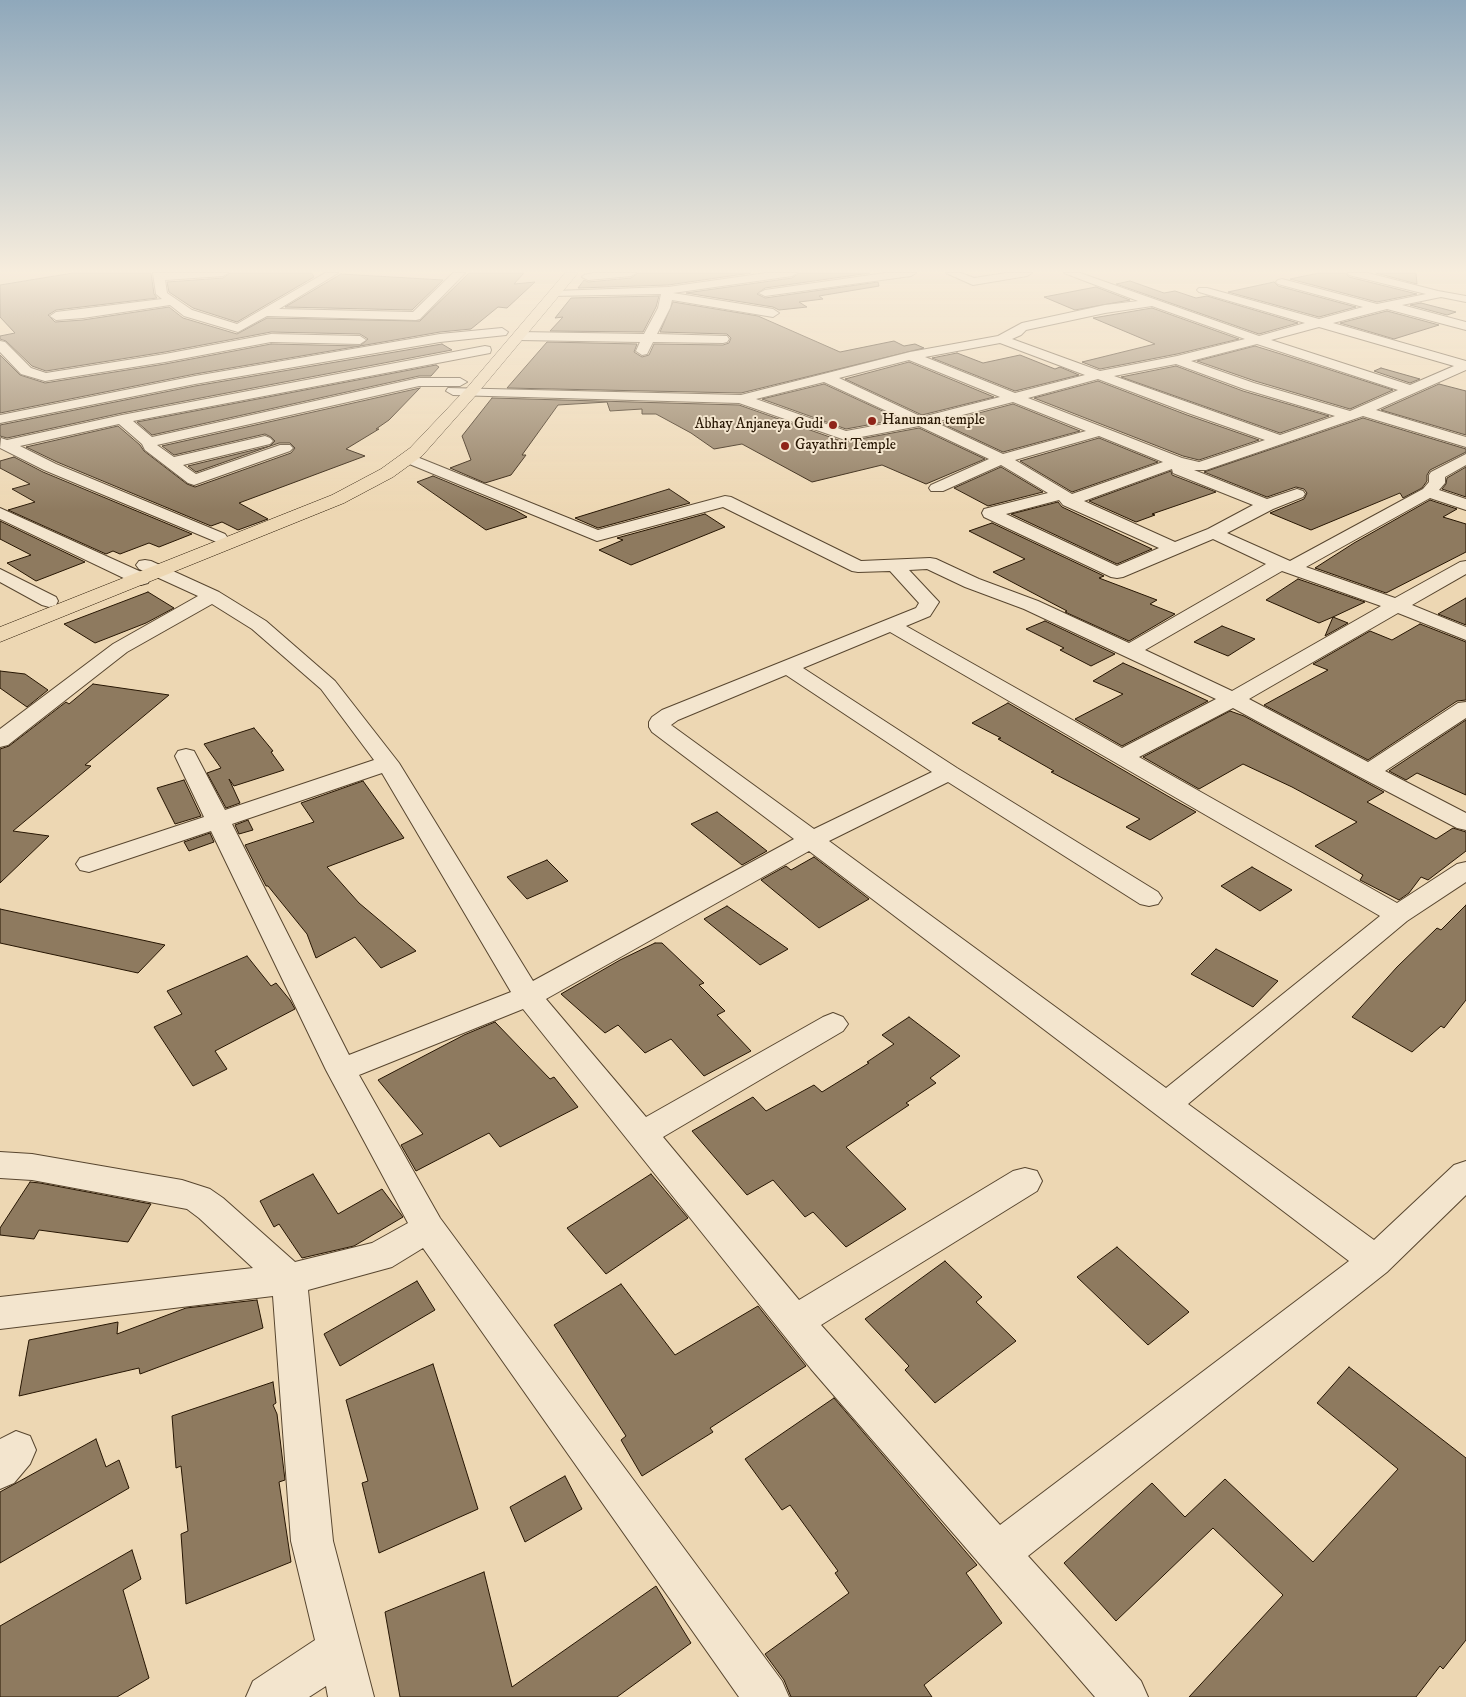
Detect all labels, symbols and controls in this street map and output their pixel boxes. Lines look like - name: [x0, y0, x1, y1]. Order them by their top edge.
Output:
- place label: Hanuman temple: [882, 412, 985, 430]
- marker: Hanuman temple: [866, 415, 878, 427]
- place label: Abhay Anjaneya Gudi: [695, 416, 823, 434]
- marker: Abhay Anjaneya Gudi: [827, 419, 839, 431]
- place label: Gayathri Temple: [795, 437, 896, 455]
- marker: Gayathri Temple: [779, 440, 791, 452]

